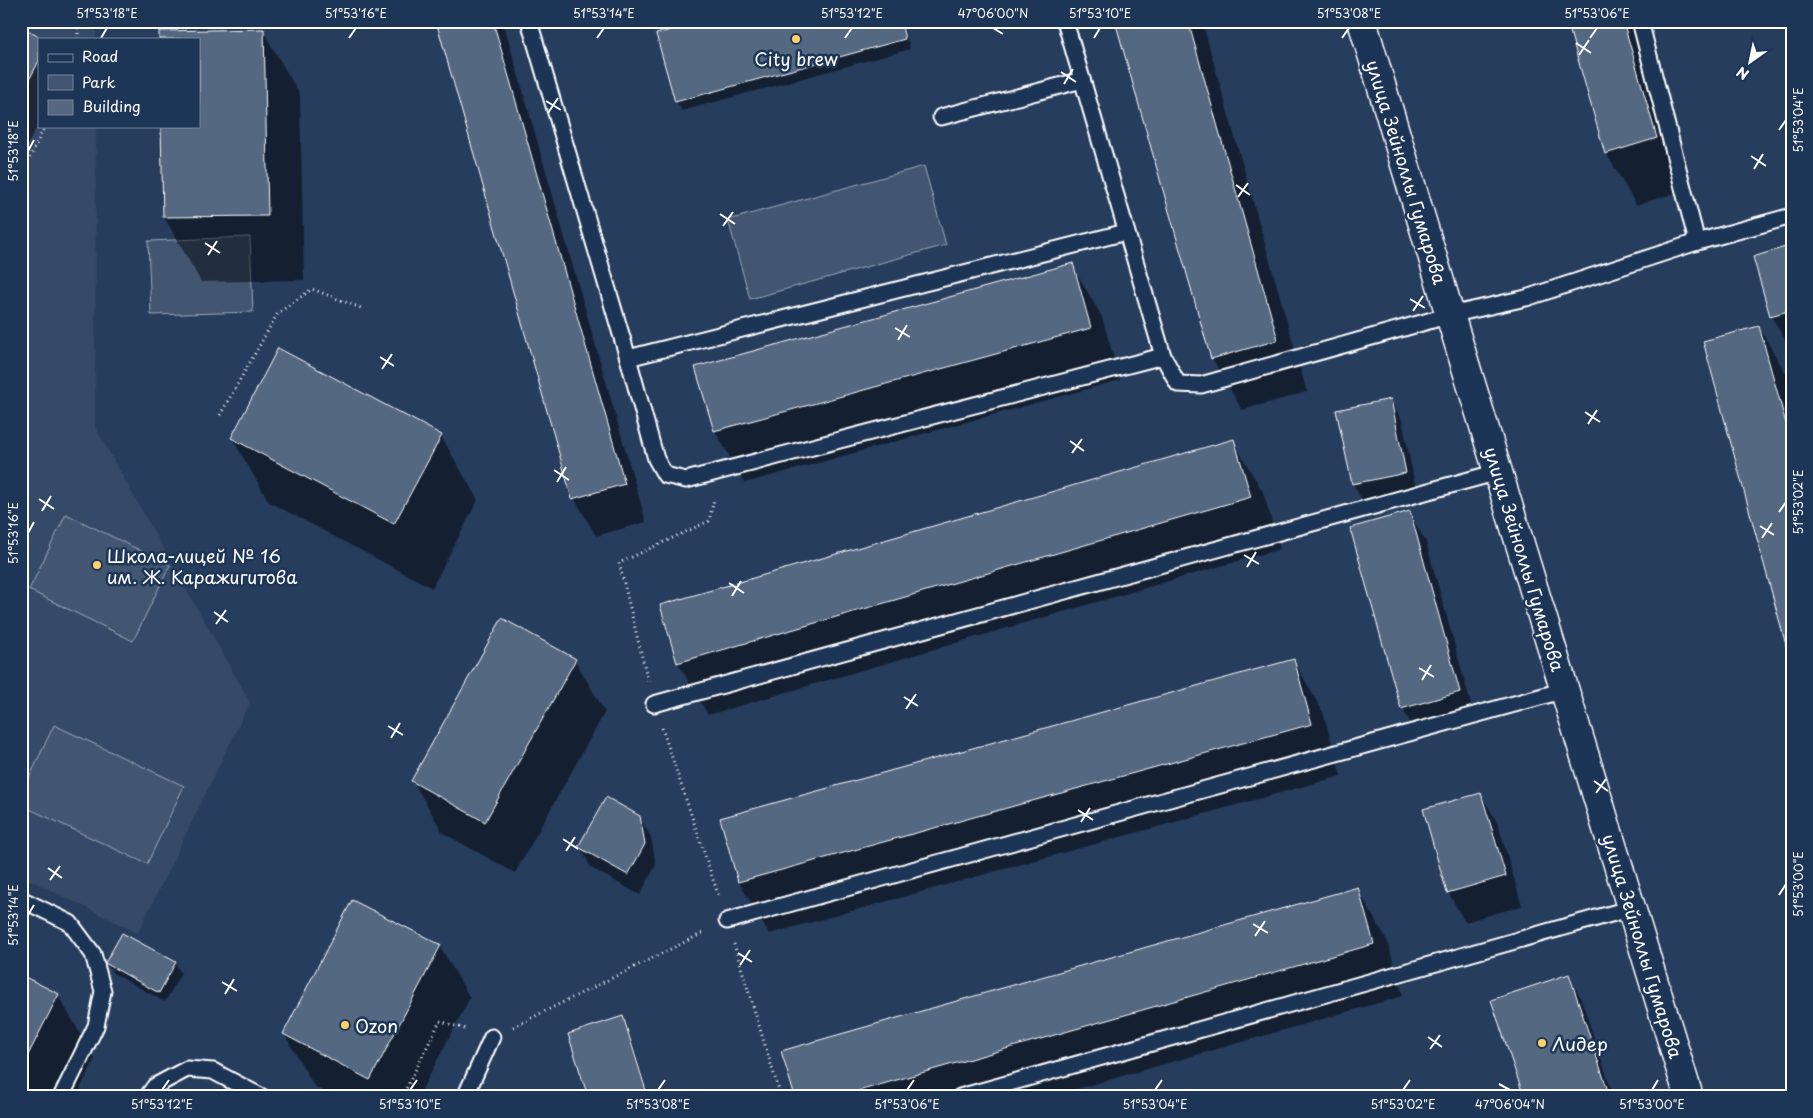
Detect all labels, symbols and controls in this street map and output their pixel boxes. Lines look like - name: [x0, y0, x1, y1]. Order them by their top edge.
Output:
- text: 51°53'18"E: [76, 4, 138, 22]
- text: 51°53'16"E: [325, 4, 387, 22]
- text: 51°53'14"E: [573, 4, 635, 22]
- text: 51°53'12"E: [821, 4, 883, 22]
- text: 47°06'00"N: [958, 4, 1028, 22]
- text: 51°53'10"E: [1069, 4, 1131, 22]
- text: 51°53'08"E: [1317, 4, 1381, 22]
- text: 51°53'06"E: [1564, 4, 1630, 22]
- marker: City brew: [790, 33, 802, 45]
- legend: [38, 38, 200, 128]
- north arrow: [1726, 38, 1776, 88]
- text: Road: [82, 44, 118, 67]
- place label: City brew: [754, 45, 838, 72]
- street label: улица Зейноллы Гумарова: [1360, 56, 1454, 288]
- text: N: [1732, 61, 1753, 85]
- text: Park: [82, 70, 116, 93]
- text: 51°53'04"E: [1789, 88, 1807, 152]
- text: Building: [82, 94, 141, 117]
- text: 51°53'18"E: [4, 120, 22, 182]
- street label: улица Зейноллы Гумарова: [1478, 443, 1572, 675]
- text: 51°53'02"E: [1789, 469, 1807, 535]
- text: 51°53'16"E: [4, 502, 22, 564]
- place label: Школа-лицей № 16 им. Ж. Каражигитова: [107, 542, 298, 590]
- marker: Школа-лицей № 16 им. Ж. Каражигитова: [91, 559, 103, 571]
- street label: улица Зейноллы Гумарова: [1596, 830, 1690, 1062]
- text: 51°53'00"E: [1789, 851, 1807, 917]
- text: 51°53'14"E: [4, 884, 22, 946]
- place label: Ozon: [355, 1012, 398, 1039]
- marker: Ozon: [339, 1019, 351, 1031]
- place label: Лидер: [1552, 1030, 1608, 1057]
- marker: Лидер: [1536, 1037, 1548, 1049]
- text: 51°53'12"E: [131, 1095, 193, 1113]
- text: 51°53'10"E: [379, 1095, 441, 1113]
- text: 51°53'08"E: [626, 1095, 690, 1113]
- text: 51°53'06"E: [874, 1095, 940, 1113]
- text: 51°53'04"E: [1123, 1095, 1187, 1113]
- text: 51°53'02"E: [1370, 1095, 1436, 1113]
- text: 47°06'04"N: [1475, 1095, 1545, 1113]
- text: 51°53'00"E: [1619, 1095, 1685, 1113]

